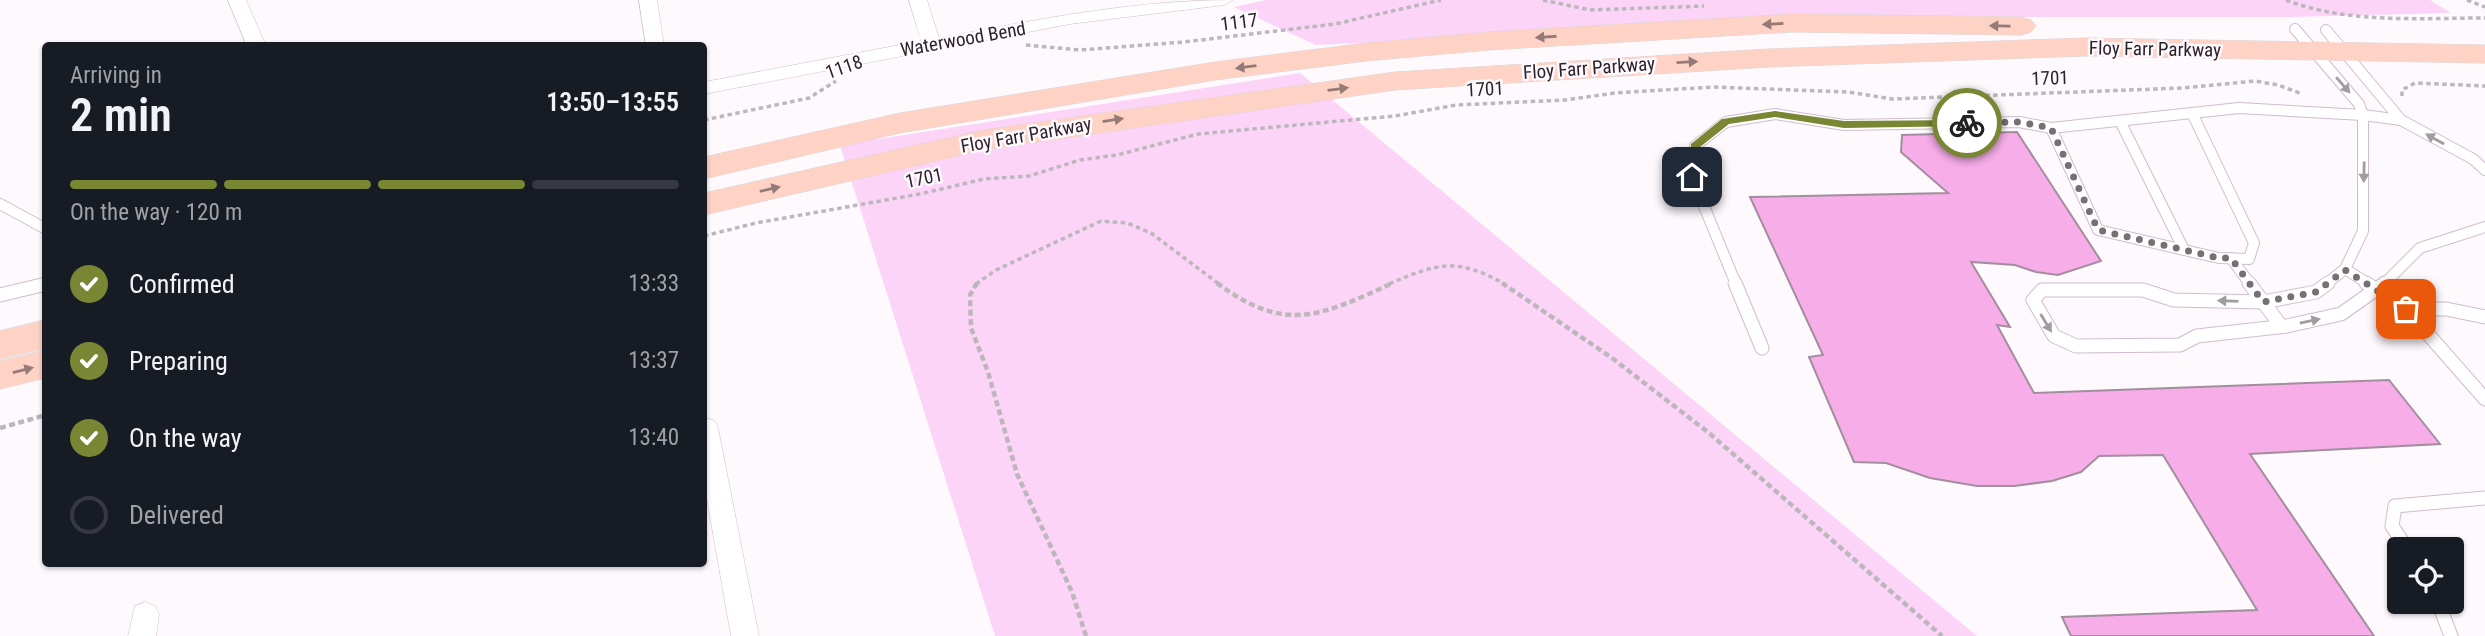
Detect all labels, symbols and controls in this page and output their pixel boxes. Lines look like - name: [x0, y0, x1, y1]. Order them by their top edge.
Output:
- street label: 1117: [1219, 8, 1259, 36]
- street label: Waterwood Bend: [899, 17, 1027, 61]
- one-way arrow: [1762, 19, 1784, 30]
- one-way arrow: [1989, 20, 2011, 32]
- one-way arrow: [1535, 32, 1557, 43]
- street label: Floy Farr Parkway: [2089, 36, 2221, 62]
- street label: 1118: [823, 50, 865, 84]
- street label: Floy Farr Parkway: [1522, 52, 1656, 84]
- one-way arrow: [1676, 56, 1698, 67]
- one-way arrow: [1235, 61, 1257, 72]
- text: Arriving in: [70, 62, 162, 89]
- street label: 1701: [2031, 66, 2069, 90]
- street label: 1701: [1466, 77, 1504, 101]
- one-way arrow: [2335, 77, 2350, 94]
- one-way arrow: [1327, 83, 1349, 94]
- text: 13:50–13:55: [546, 87, 679, 117]
- text: 2 min: [70, 88, 172, 142]
- courier: [1932, 88, 2002, 158]
- icon: bike: [1948, 104, 1986, 142]
- street label: Floy Farr Parkway: [959, 112, 1093, 158]
- one-way arrow: [1102, 114, 1124, 125]
- one-way arrow: [2425, 133, 2445, 145]
- pin: [1662, 147, 1722, 207]
- icon: home: [1673, 158, 1711, 196]
- one-way arrow: [2358, 161, 2370, 183]
- street label: 1701: [903, 163, 945, 193]
- one-way arrow: [759, 183, 781, 194]
- text: On the way · 120 m: [70, 199, 242, 226]
- icon: check: [70, 265, 108, 303]
- text: Confirmed: [129, 269, 235, 299]
- text: 13:33: [628, 270, 679, 297]
- pin: [2376, 279, 2436, 339]
- icon: bag: [2387, 290, 2425, 328]
- one-way arrow: [2217, 296, 2239, 307]
- one-way arrow: [2040, 313, 2052, 332]
- one-way arrow: [2299, 315, 2321, 326]
- icon: check: [70, 342, 108, 380]
- text: Preparing: [129, 346, 228, 376]
- text: 13:37: [628, 347, 679, 374]
- one-way arrow: [12, 364, 34, 375]
- icon: check: [70, 419, 108, 457]
- text: On the way: [129, 423, 242, 453]
- text: 13:40: [628, 424, 679, 451]
- text: Delivered: [129, 500, 224, 530]
- map controls: [2387, 537, 2464, 614]
- button: locate: [2387, 537, 2464, 614]

